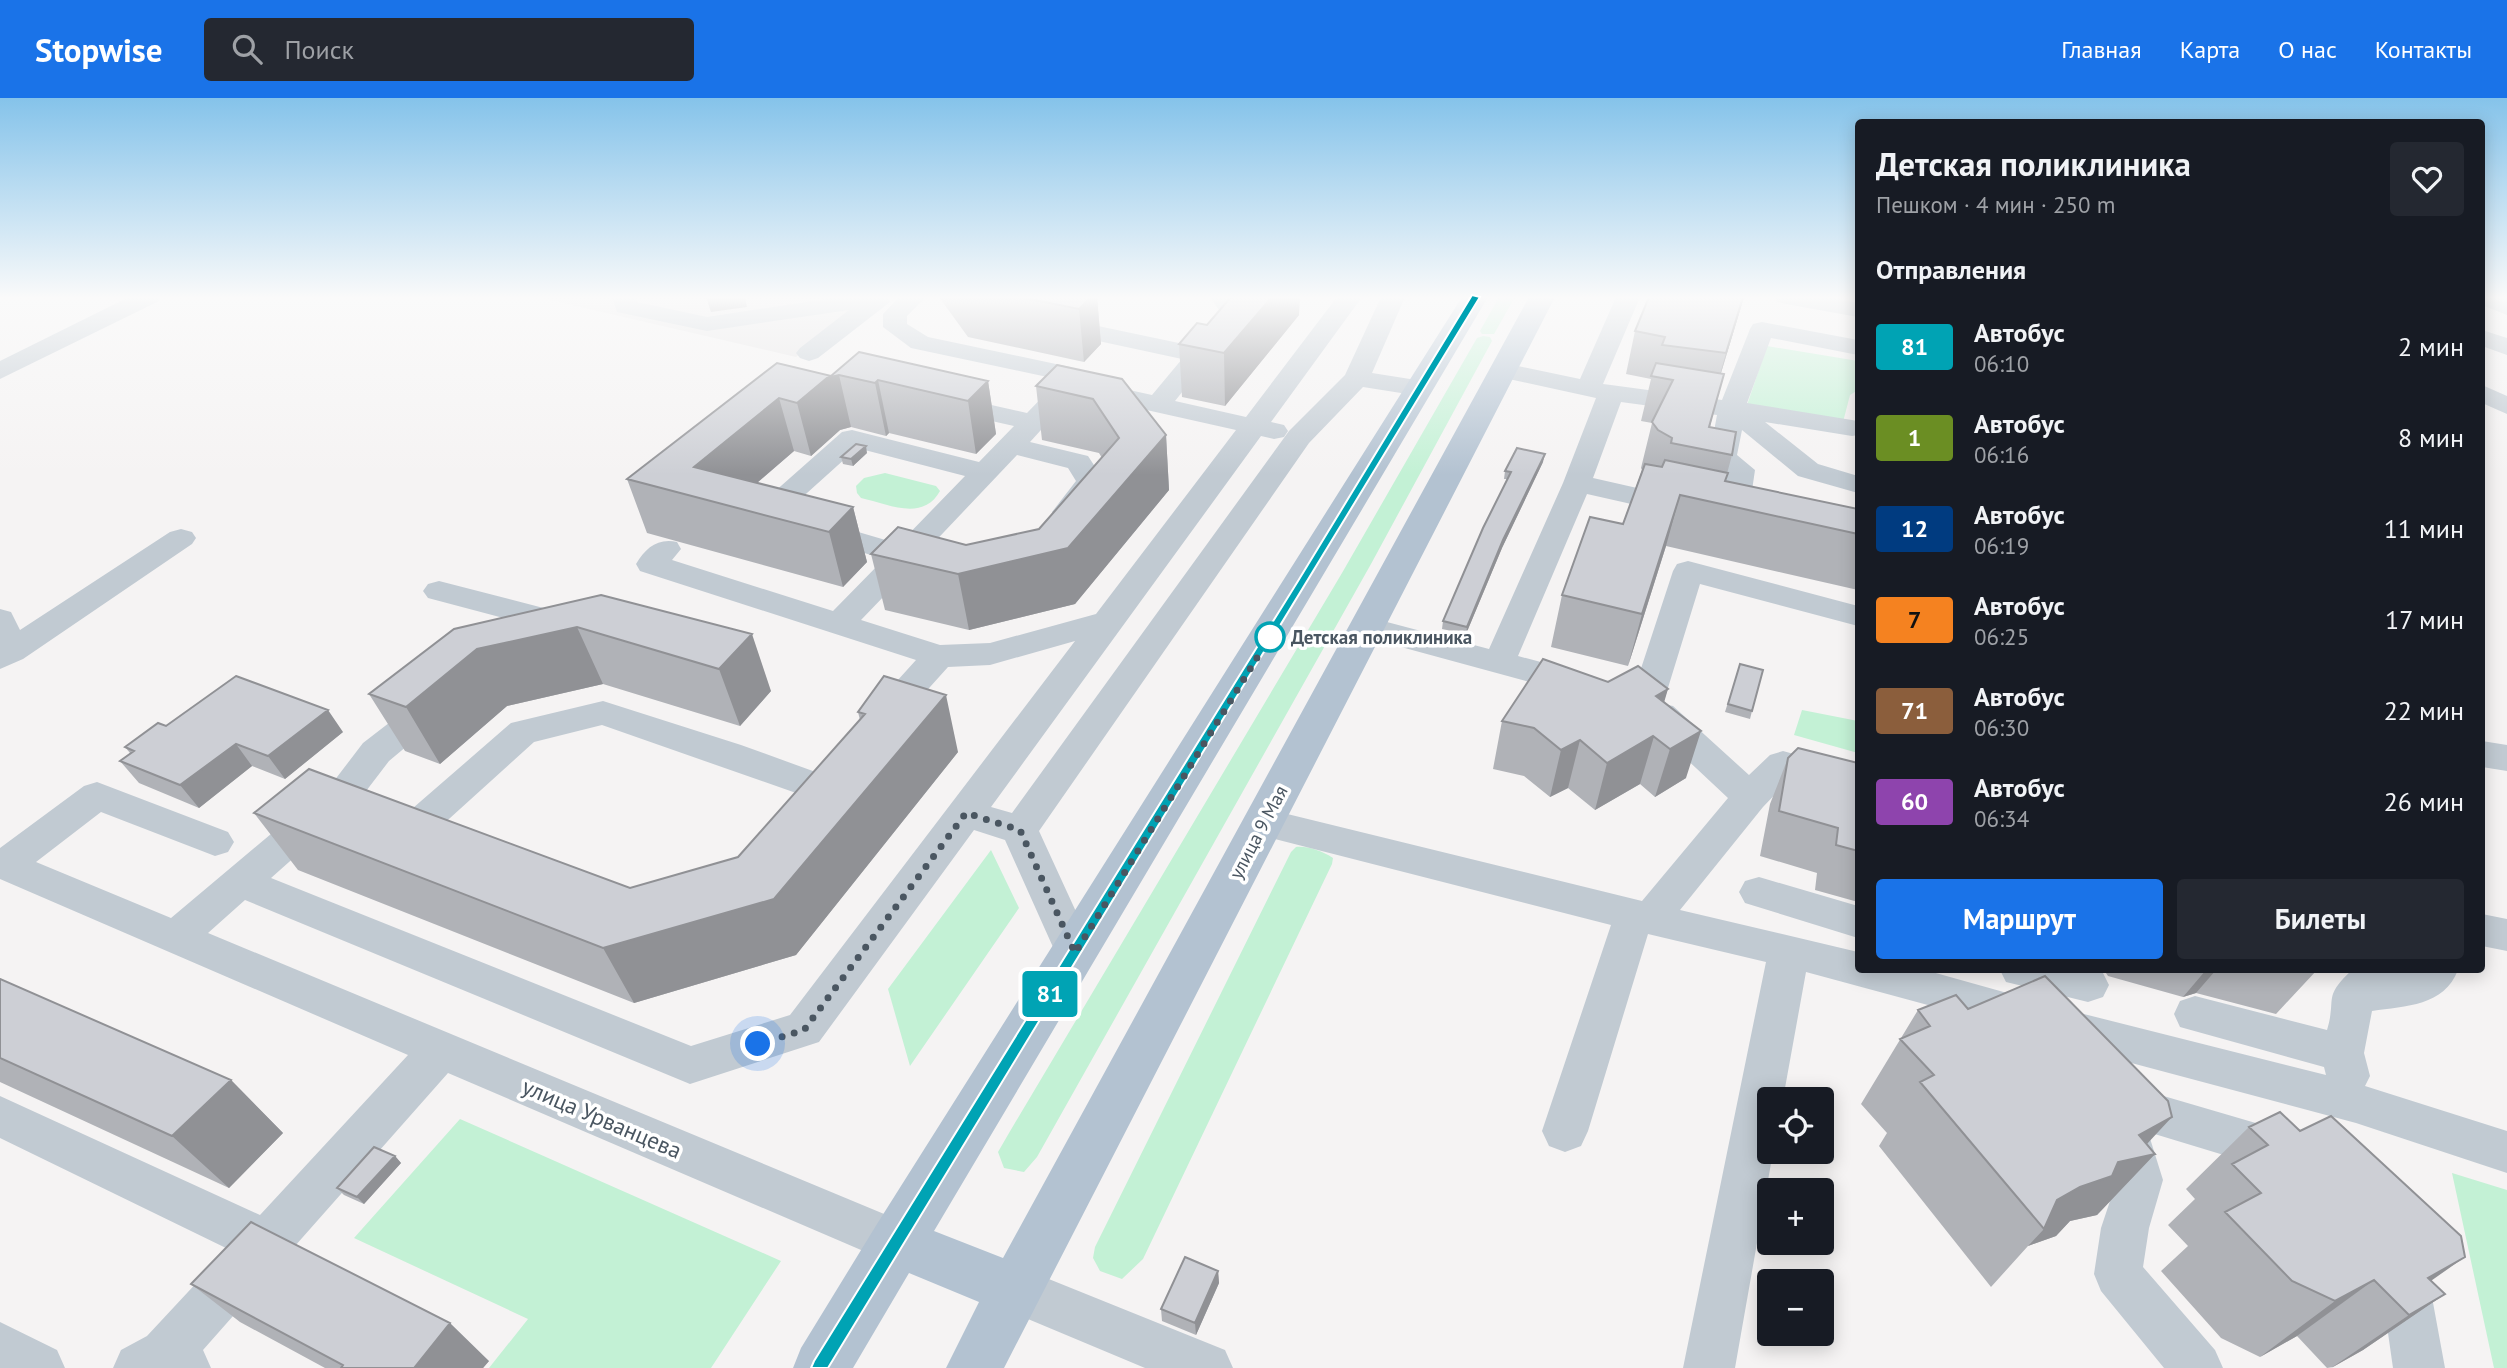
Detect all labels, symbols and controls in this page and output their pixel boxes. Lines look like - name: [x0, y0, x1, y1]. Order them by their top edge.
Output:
- search box: [204, 18, 694, 81]
- text: Stopwise: [35, 28, 162, 71]
- icon: search: [228, 30, 266, 68]
- text: Поиск: [284, 33, 354, 66]
- text: Главная: [2061, 34, 2142, 65]
- text: Карта: [2180, 34, 2240, 65]
- text: О нас: [2278, 34, 2337, 65]
- text: Контакты: [2375, 34, 2472, 65]
- text: Детская поликлиника: [1876, 142, 2191, 185]
- button: heart: [2390, 142, 2464, 216]
- text: Пешком · 4 мин · 250 m: [1876, 190, 2115, 219]
- text: Отправления: [1876, 253, 2026, 286]
- text: Автобус: [1974, 316, 2065, 349]
- text: 2 мин: [2398, 330, 2464, 363]
- text: 81: [1901, 331, 1928, 362]
- text: 06:10: [1974, 349, 2029, 378]
- text: Автобус: [1974, 407, 2065, 440]
- text: 8 мин: [2398, 421, 2464, 454]
- text: 1: [1908, 422, 1921, 453]
- text: 06:16: [1974, 440, 2029, 469]
- text: Автобус: [1974, 498, 2065, 531]
- text: 11 мин: [2384, 512, 2464, 545]
- text: 12: [1901, 513, 1928, 544]
- text: 06:19: [1974, 531, 2029, 560]
- text: Автобус: [1974, 589, 2065, 622]
- text: 17 мин: [2385, 603, 2464, 636]
- text: 7: [1908, 604, 1921, 635]
- marker: Детская поликлиника: [1255, 622, 1285, 652]
- text: 06:25: [1974, 622, 2029, 651]
- place label: Детская поликлиника: [1291, 625, 1472, 649]
- text: Автобус: [1974, 680, 2065, 713]
- text: 22 мин: [2384, 694, 2464, 727]
- text: 71: [1901, 695, 1928, 726]
- text: 06:30: [1974, 713, 2029, 742]
- text: Автобус: [1974, 771, 2065, 804]
- street label: улица 9 Мая: [1223, 781, 1293, 883]
- text: 26 мин: [2384, 785, 2464, 818]
- text: 60: [1901, 786, 1928, 817]
- text: 06:34: [1974, 804, 2029, 833]
- button: Маршрут: [1876, 879, 2163, 959]
- button: Билеты: [2177, 879, 2464, 959]
- line badge: 81: [1018, 971, 1082, 1017]
- text: 81: [1036, 978, 1064, 1009]
- your location: [740, 1026, 775, 1061]
- street label: улица Урванцева: [518, 1071, 686, 1165]
- map controls: [1757, 1087, 1834, 1346]
- button: locate: [1757, 1087, 1834, 1164]
- button: +: [1757, 1178, 1834, 1255]
- button: −: [1757, 1269, 1834, 1346]

